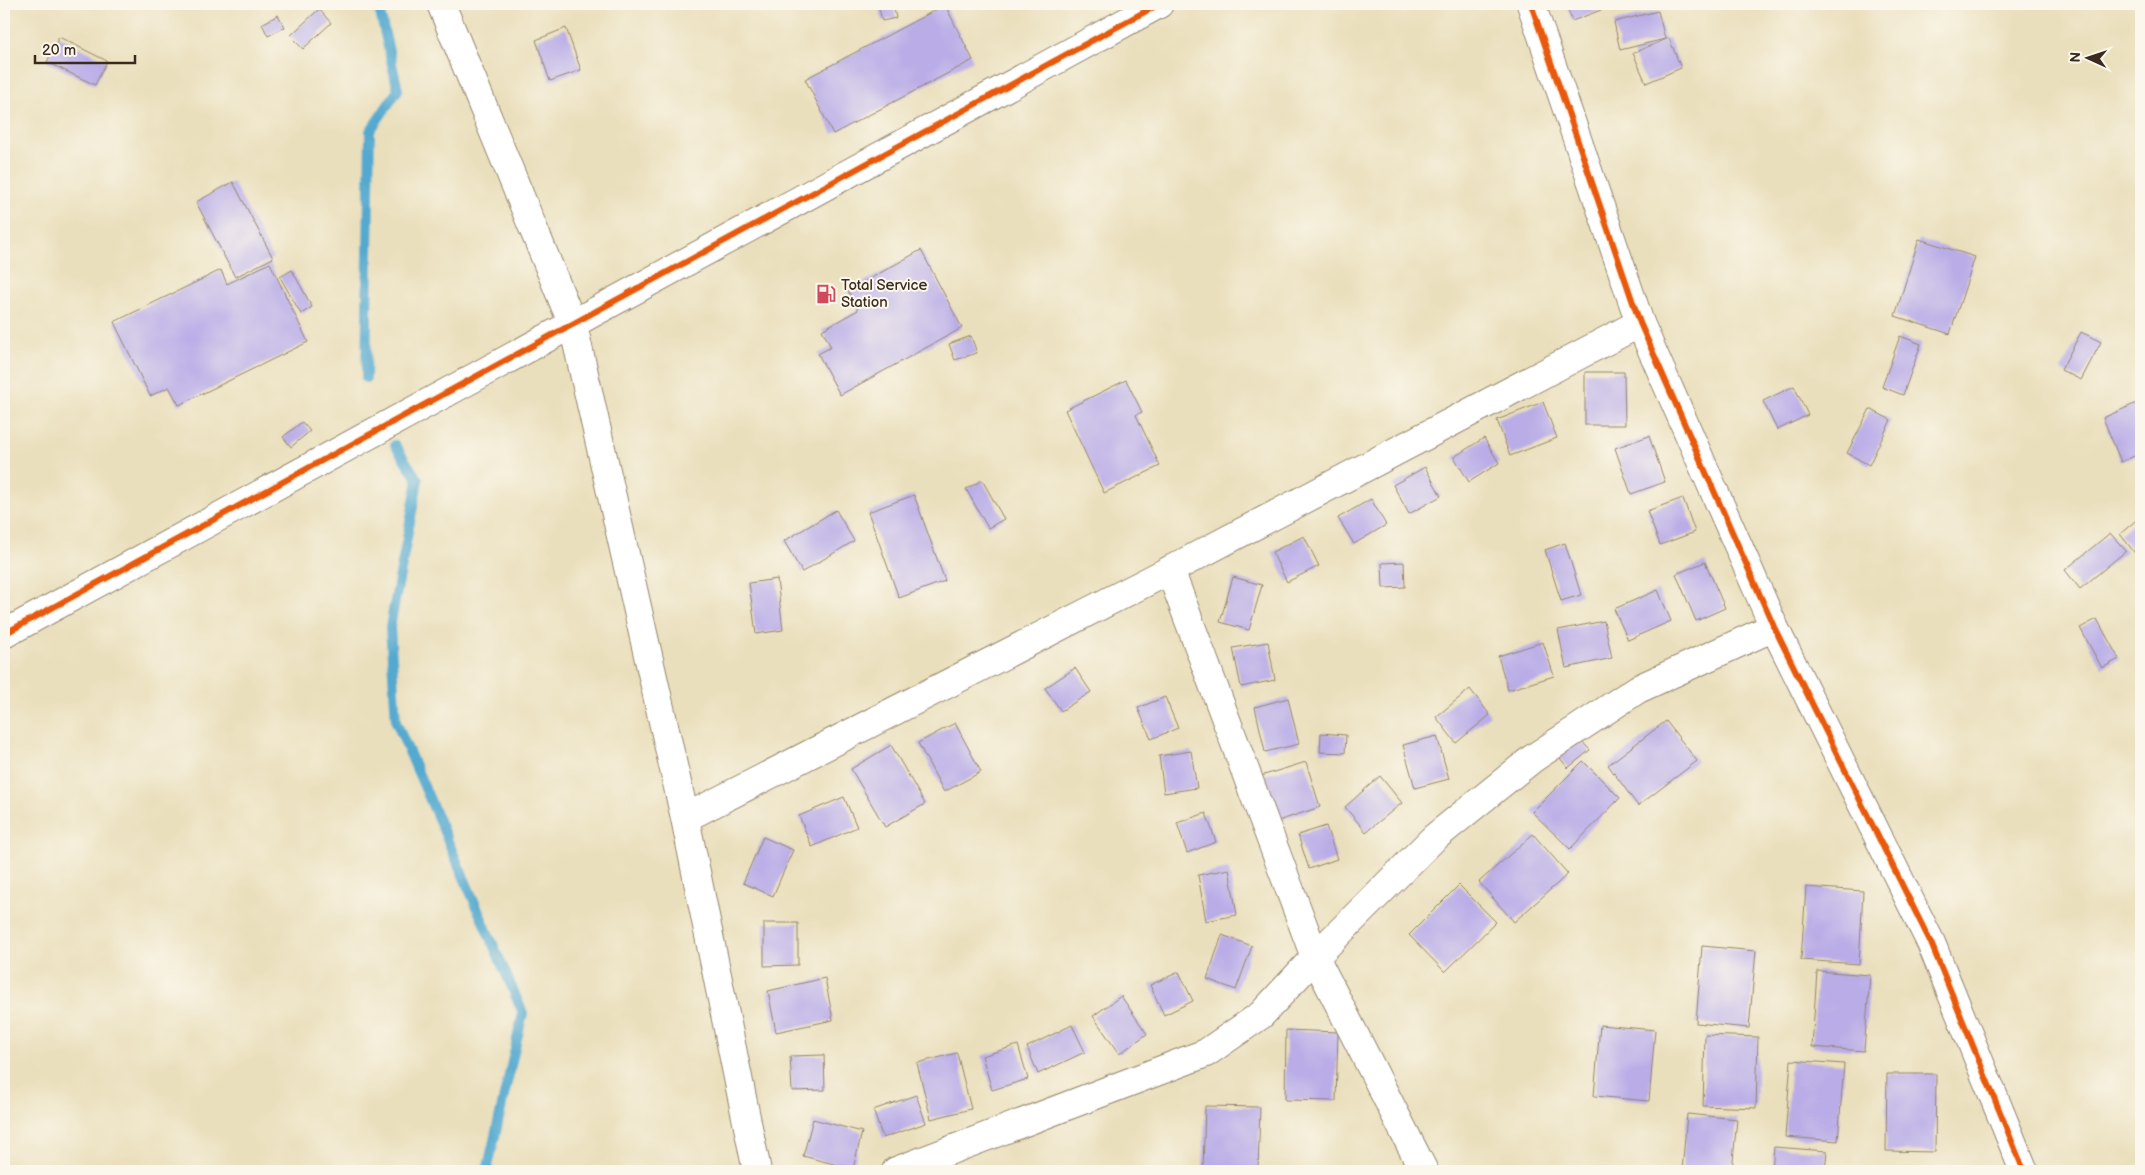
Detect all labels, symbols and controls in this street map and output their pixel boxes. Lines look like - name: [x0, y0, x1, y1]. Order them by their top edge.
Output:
- scale bar: [35, 32, 135, 64]
- north arrow: [2062, 32, 2112, 82]
- text: 20 m: [42, 41, 76, 60]
- text: N: [2067, 52, 2084, 63]
- place label: Total Service Station: [841, 276, 928, 312]
- fuel station icon: Total Service Station: [815, 283, 837, 305]

